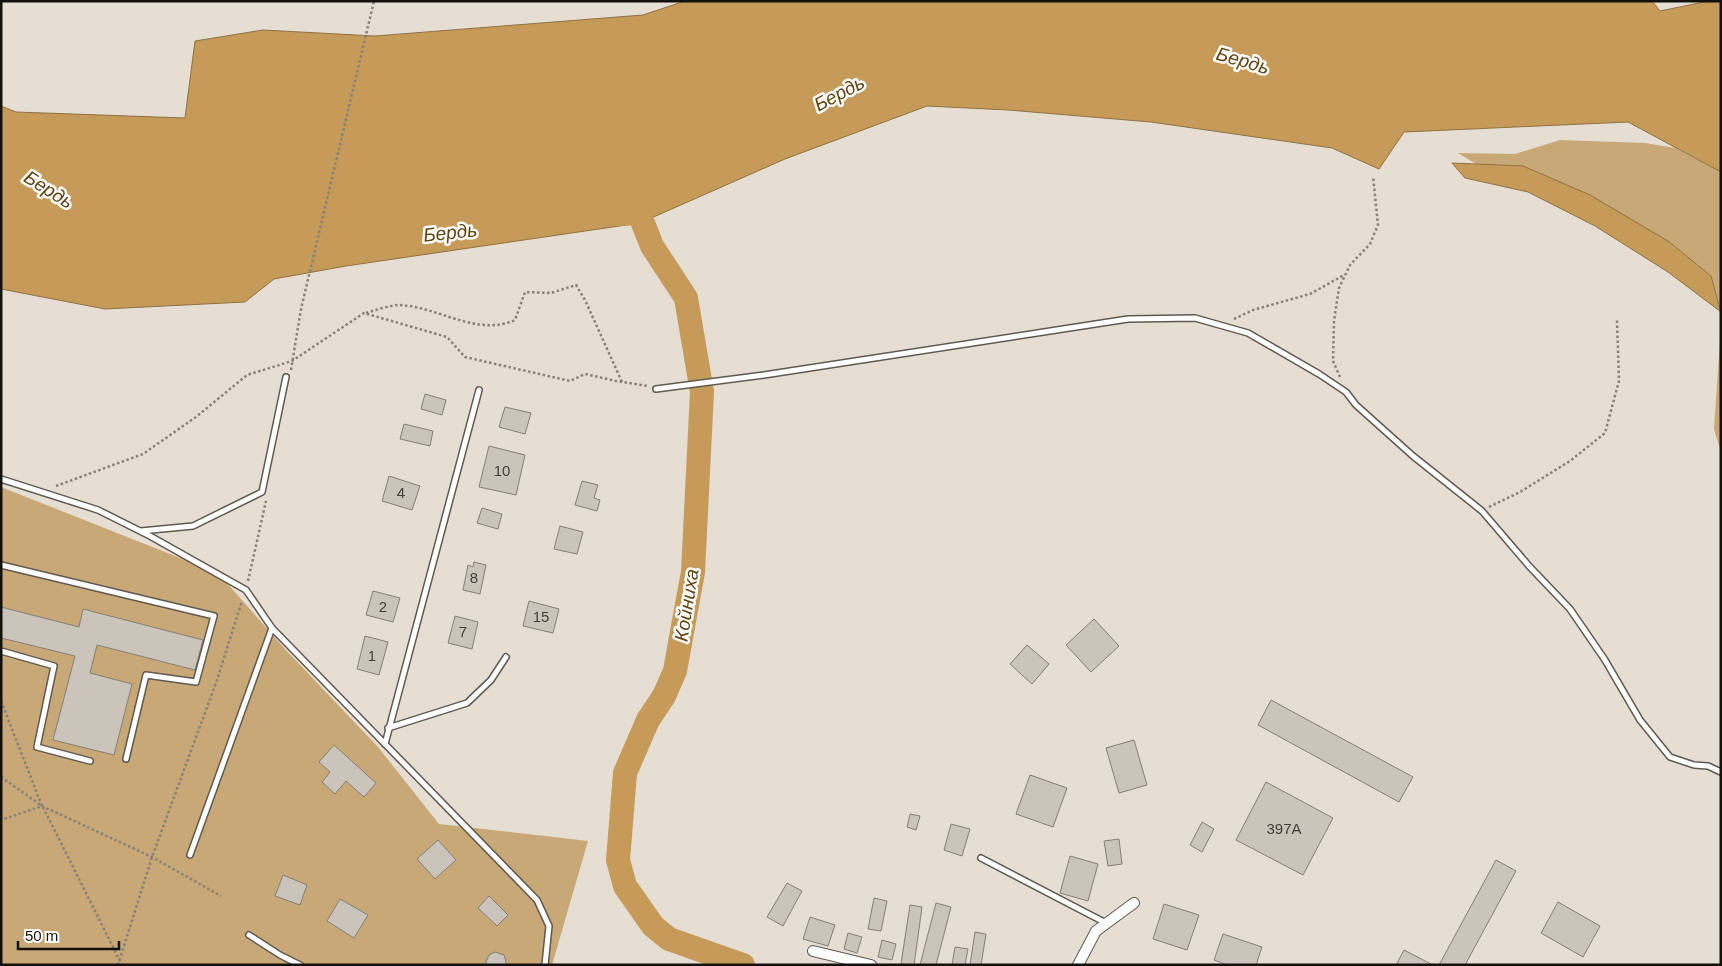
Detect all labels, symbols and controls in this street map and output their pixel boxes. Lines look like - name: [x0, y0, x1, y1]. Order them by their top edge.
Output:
- water label: Бердь: [1214, 43, 1272, 78]
- water label: Бердь: [810, 71, 868, 115]
- water label: Бердь: [20, 166, 77, 213]
- water label: Бердь: [422, 219, 478, 246]
- house number: 10: [494, 462, 510, 479]
- house number: 4: [397, 484, 405, 501]
- water label: Койниха: [670, 567, 703, 643]
- house number: 8: [470, 569, 478, 586]
- house number: 2: [379, 598, 387, 615]
- house number: 15: [533, 608, 549, 625]
- house number: 7: [459, 623, 467, 640]
- house number: 1: [368, 647, 376, 664]
- house number: 397А: [1266, 820, 1302, 837]
- scale bar: [18, 918, 119, 950]
- text: 50 m: [25, 927, 58, 944]

